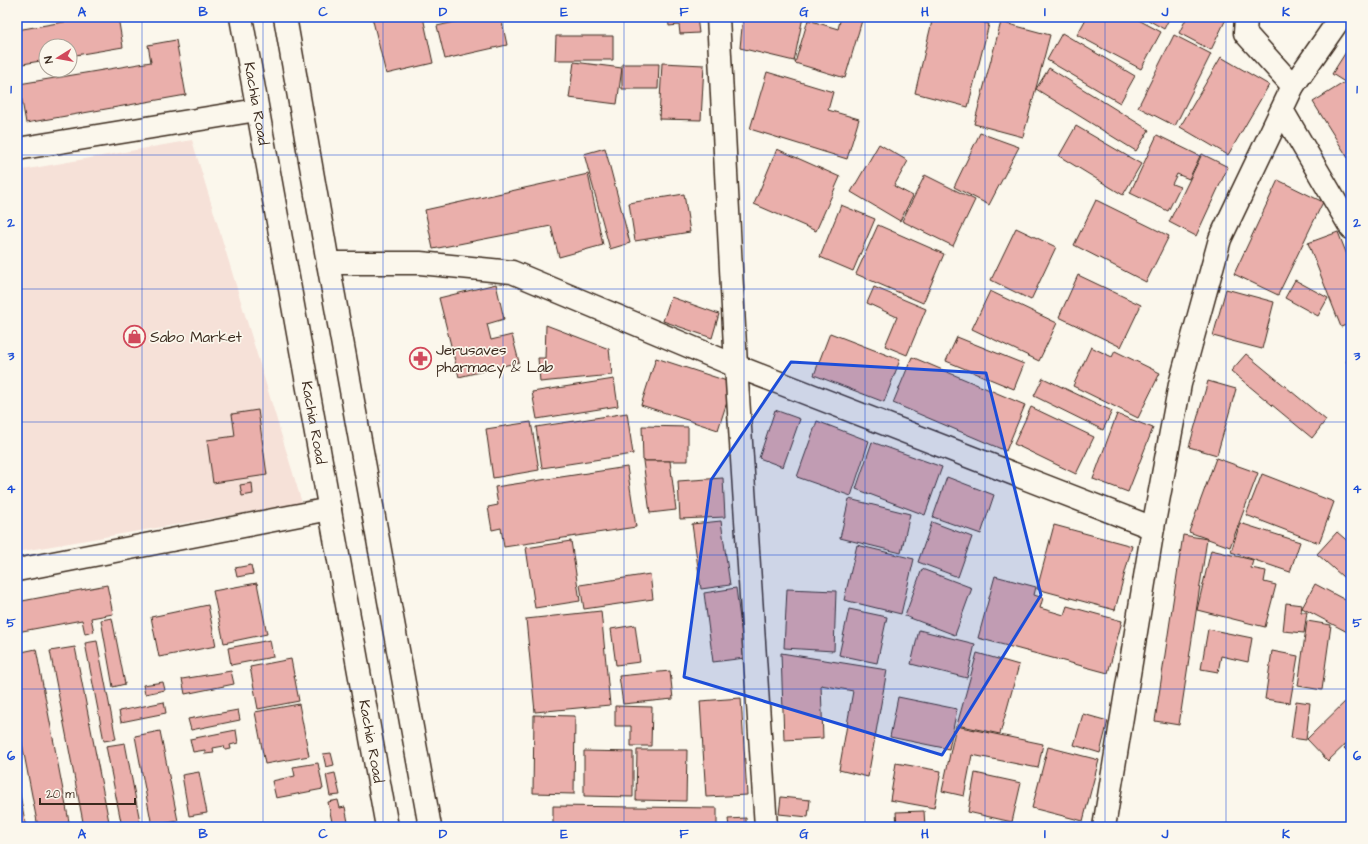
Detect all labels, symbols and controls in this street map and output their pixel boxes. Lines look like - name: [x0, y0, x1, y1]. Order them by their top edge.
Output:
- text: A: [78, 3, 87, 21]
- text: B: [198, 3, 208, 21]
- text: C: [318, 3, 328, 21]
- text: D: [439, 3, 448, 21]
- text: E: [560, 3, 568, 21]
- text: F: [679, 3, 689, 21]
- text: G: [799, 3, 809, 21]
- text: H: [921, 3, 929, 21]
- text: I: [1044, 3, 1046, 21]
- text: J: [1161, 3, 1169, 21]
- text: K: [1282, 3, 1290, 21]
- north arrow: [38, 38, 78, 78]
- text: N: [41, 55, 57, 65]
- street label: Kachia Road: [239, 60, 274, 147]
- text: 1: [10, 80, 12, 98]
- text: 1: [1356, 80, 1358, 98]
- text: 2: [6, 214, 15, 232]
- text: 2: [1352, 214, 1361, 232]
- shop icon: Sabo Market: [121, 324, 147, 350]
- place label: Sabo Market: [150, 327, 242, 348]
- place label: Jerusaves pharmacy & Lab: [436, 340, 554, 379]
- pharmacy icon: Jerusaves pharmacy & Lab: [407, 346, 433, 372]
- text: 3: [7, 347, 15, 365]
- text: 3: [1353, 347, 1361, 365]
- street label: Kachia Road: [296, 379, 332, 466]
- text: 4: [7, 480, 16, 498]
- text: 4: [1353, 480, 1362, 498]
- text: 5: [6, 614, 16, 632]
- text: 5: [1352, 614, 1362, 632]
- street label: Kachia Road: [354, 698, 389, 785]
- text: 6: [7, 747, 16, 765]
- text: 6: [1353, 747, 1362, 765]
- scale bar: [40, 780, 135, 806]
- text: 20 m: [46, 786, 75, 803]
- text: A: [78, 825, 87, 843]
- text: B: [198, 825, 208, 843]
- text: C: [318, 825, 328, 843]
- text: D: [439, 825, 448, 843]
- text: E: [560, 825, 568, 843]
- text: F: [679, 825, 689, 843]
- text: G: [799, 825, 809, 843]
- text: H: [921, 825, 929, 843]
- text: I: [1044, 825, 1046, 843]
- text: J: [1161, 825, 1169, 843]
- text: K: [1282, 825, 1290, 843]

